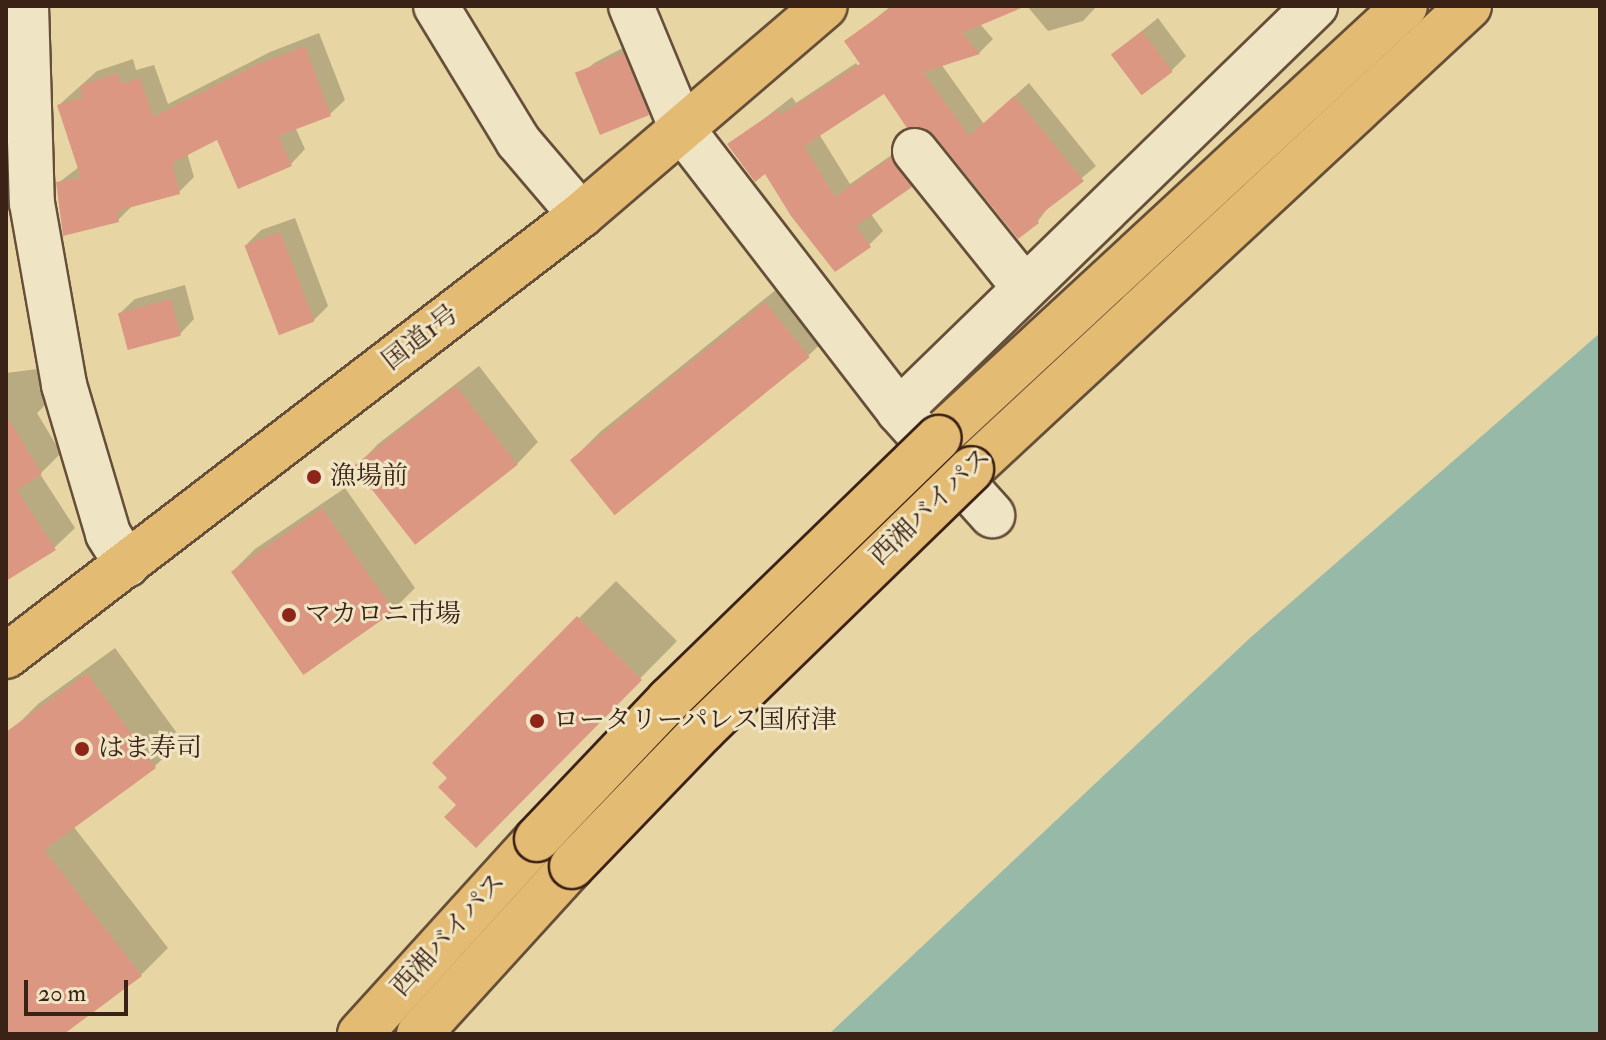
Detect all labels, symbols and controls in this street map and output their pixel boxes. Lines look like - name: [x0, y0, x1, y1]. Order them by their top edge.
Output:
- street label: 国道1号: [377, 299, 465, 377]
- street label: 西湘バイパス: [864, 442, 998, 572]
- place label: 漁場前: [330, 461, 408, 493]
- marker: 漁場前: [305, 468, 323, 486]
- place label: マカロニ市場: [305, 599, 461, 631]
- marker: マカロニ市場: [280, 606, 298, 624]
- place label: ロータリーパレス国府津: [553, 705, 839, 737]
- marker: ロータリーパレス国府津: [528, 712, 546, 730]
- place label: はま寿司: [98, 733, 202, 765]
- marker: はま寿司: [73, 740, 91, 758]
- street label: 西湘バイパス: [385, 867, 513, 1003]
- scale bar: [28, 964, 132, 1014]
- text: 20 m: [38, 978, 86, 1009]

